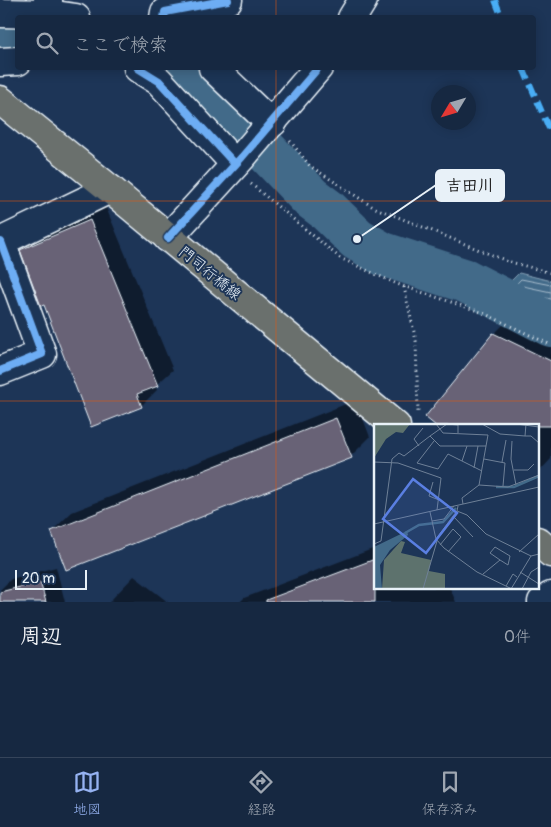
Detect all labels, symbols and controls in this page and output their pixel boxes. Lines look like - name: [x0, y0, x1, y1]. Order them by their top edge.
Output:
- search box: [15, 15, 536, 70]
- icon: search: [33, 29, 61, 57]
- text: ここで検索: [73, 33, 168, 57]
- north arrow: [431, 85, 476, 130]
- callout: 吉田川: [436, 170, 504, 201]
- text: 吉田川: [446, 176, 494, 196]
- street label: 門司行橋線: [175, 242, 245, 304]
- inset map: [374, 424, 538, 590]
- scale bar: [15, 567, 88, 590]
- text: 20 m: [22, 570, 55, 587]
- text: 周辺: [20, 623, 62, 650]
- text: 0件: [504, 627, 531, 647]
- tab: 地図: [73, 768, 101, 818]
- tab: 経路: [247, 768, 275, 818]
- tab: 保存済み: [422, 768, 478, 818]

